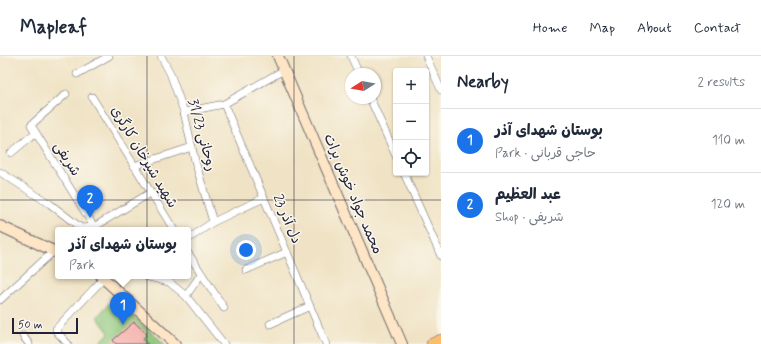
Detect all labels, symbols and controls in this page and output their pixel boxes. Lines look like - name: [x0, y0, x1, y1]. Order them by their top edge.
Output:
- text: Mapleaf: [20, 15, 87, 40]
- text: Home: [533, 19, 567, 37]
- text: Map: [589, 19, 615, 37]
- text: About: [637, 19, 672, 37]
- text: Contact: [694, 19, 741, 37]
- north arrow: [345, 68, 381, 104]
- map controls: [393, 68, 429, 176]
- button: +: [393, 68, 429, 104]
- text: Nearby: [457, 71, 509, 93]
- text: 2 results: [698, 74, 745, 91]
- street label: روحانی 31/23: [184, 97, 220, 173]
- street label: شهید شیرخان کارگری: [106, 103, 182, 211]
- button: −: [393, 104, 429, 140]
- text: بوستان شهدای آذر: [495, 121, 603, 141]
- street label: محمد جواد خوش برات: [320, 131, 386, 257]
- text: 1: [467, 132, 473, 149]
- text: 110 m: [712, 132, 745, 149]
- street label: شریفی: [49, 138, 85, 180]
- button: locate: [393, 140, 429, 176]
- text: Park · حاجی قربانی: [495, 145, 596, 162]
- pin: 2: [77, 185, 103, 218]
- text: عبد العظيم: [495, 185, 561, 205]
- street label: دل آذر 23: [269, 191, 305, 247]
- text: 2: [467, 196, 473, 213]
- text: 120 m: [711, 196, 745, 213]
- text: Shop · شریفی: [495, 209, 564, 226]
- popup: [55, 227, 191, 279]
- text: بوستان شهدای آذر: [69, 235, 177, 255]
- your location: [236, 240, 256, 260]
- text: Park: [69, 257, 95, 274]
- pin: 1: [110, 292, 136, 325]
- scale bar: [12, 316, 78, 335]
- text: 50 m: [18, 318, 43, 332]

